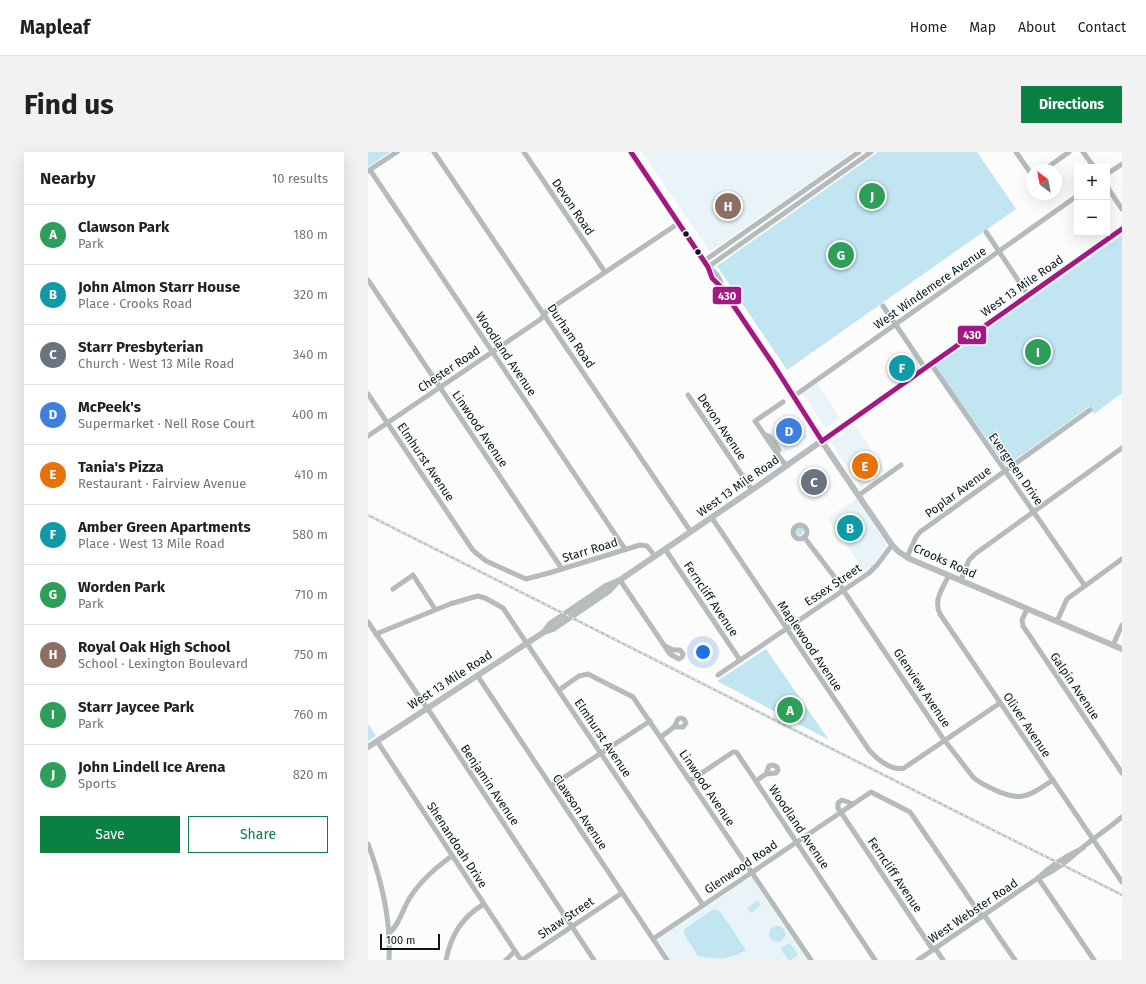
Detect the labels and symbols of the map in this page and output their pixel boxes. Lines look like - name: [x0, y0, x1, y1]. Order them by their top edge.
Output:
- north arrow: [1026, 164, 1062, 200]
- street label: Devon Road: [549, 176, 597, 238]
- pin: J: [859, 181, 885, 211]
- pin: H: [715, 191, 741, 221]
- unlabelled marker: [681, 229, 691, 239]
- pin: G: [828, 240, 854, 270]
- street label: West Windemere Avenue: [871, 244, 989, 332]
- unlabelled marker: [693, 247, 703, 257]
- street label: West 13 Mile Road: [978, 252, 1066, 320]
- line badge: 430: [712, 286, 742, 305]
- text: 430: [718, 290, 737, 303]
- street label: Durham Road: [544, 301, 598, 371]
- street label: Woodland Avenue: [473, 309, 539, 399]
- line badge: 430: [957, 325, 987, 345]
- text: 430: [963, 329, 982, 342]
- pin: I: [1025, 337, 1051, 367]
- street label: Chester Road: [415, 343, 483, 395]
- pin: F: [889, 353, 915, 383]
- street label: Linwood Avenue: [449, 388, 511, 470]
- street label: Devon Avenue: [695, 391, 749, 463]
- pin: D: [776, 416, 802, 446]
- street label: Elmhurst Avenue: [395, 420, 457, 504]
- street label: Evergreen Drive: [986, 430, 1046, 508]
- pin: E: [852, 451, 878, 481]
- street label: West 13 Mile Road: [694, 452, 782, 520]
- street label: Poplar Avenue: [922, 463, 994, 521]
- pin: C: [801, 467, 827, 497]
- pin: B: [837, 513, 863, 543]
- street label: Starr Road: [560, 535, 620, 565]
- street label: Crooks Road: [911, 541, 979, 581]
- street label: Ferncliff Avenue: [681, 559, 741, 639]
- street label: Essex Street: [802, 561, 865, 609]
- street label: Maplewood Avenue: [775, 598, 845, 694]
- your location: [693, 642, 713, 662]
- street label: Glenview Avenue: [890, 646, 954, 730]
- street label: West 13 Mile Road: [405, 648, 495, 712]
- street label: Galpin Avenue: [1047, 650, 1103, 722]
- street label: Oliver Avenue: [1000, 690, 1054, 760]
- pin: A: [777, 695, 803, 725]
- street label: Elmhurst Avenue: [572, 696, 634, 780]
- street label: Benjamin Avenue: [458, 742, 522, 828]
- street label: Linwood Avenue: [676, 747, 738, 829]
- street label: Clawson Avenue: [550, 772, 610, 852]
- street label: Woodland Avenue: [766, 782, 832, 872]
- street label: Shenandoah Drive: [424, 799, 490, 891]
- street label: Ferncliff Avenue: [865, 835, 925, 915]
- street label: Glenwood Road: [702, 837, 780, 897]
- street label: West Webster Road: [926, 876, 1020, 946]
- street label: Shaw Street: [535, 894, 597, 942]
- scale bar: [380, 932, 440, 951]

